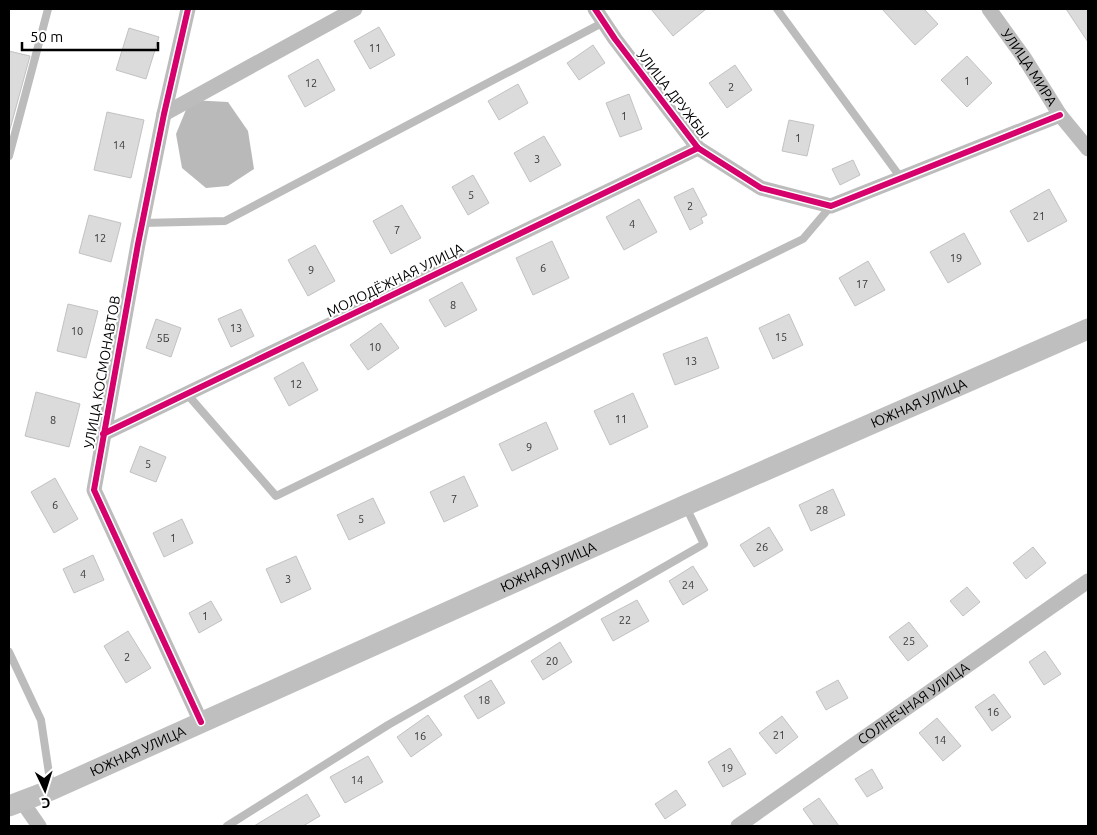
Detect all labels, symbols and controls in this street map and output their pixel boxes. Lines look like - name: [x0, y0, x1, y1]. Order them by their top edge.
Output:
- scale bar: [22, 20, 159, 52]
- street label: УЛИЦА МИРА: [998, 26, 1060, 109]
- text: 50 m: [30, 28, 63, 45]
- house number: 11: [369, 42, 381, 54]
- street label: УЛИЦА ДРУЖБЫ: [633, 47, 713, 141]
- house number: 1: [964, 75, 970, 87]
- house number: 12: [305, 77, 317, 89]
- house number: 2: [728, 81, 734, 93]
- house number: 1: [621, 110, 627, 122]
- house number: 1: [795, 132, 801, 144]
- house number: 14: [113, 139, 125, 151]
- house number: 3: [534, 153, 540, 165]
- house number: 5: [468, 189, 474, 201]
- house number: 2: [687, 200, 693, 212]
- house number: 21: [1033, 210, 1045, 222]
- house number: 4: [629, 218, 635, 230]
- house number: 7: [394, 224, 400, 236]
- house number: 12: [94, 232, 106, 244]
- street label: МОЛОДЁЖНАЯ УЛИЦА: [324, 240, 466, 320]
- house number: 19: [950, 252, 962, 264]
- house number: 6: [540, 262, 546, 274]
- house number: 9: [308, 264, 314, 276]
- house number: 17: [856, 278, 868, 290]
- street label: УЛИЦА КОСМОНАВТОВ: [81, 294, 123, 450]
- house number: 8: [450, 299, 456, 311]
- house number: 13: [230, 322, 242, 334]
- house number: 10: [71, 325, 83, 337]
- house number: 15: [775, 331, 787, 343]
- house number: 5Б: [157, 332, 170, 344]
- house number: 10: [369, 341, 381, 353]
- house number: 13: [685, 355, 697, 367]
- street label: ЮЖНАЯ УЛИЦА: [868, 375, 969, 431]
- house number: 12: [290, 378, 302, 390]
- house number: 11: [615, 413, 627, 425]
- house number: 8: [50, 414, 56, 426]
- house number: 9: [526, 441, 532, 453]
- house number: 5: [145, 458, 151, 470]
- house number: 7: [451, 493, 457, 505]
- house number: 6: [52, 499, 58, 511]
- house number: 28: [816, 504, 828, 516]
- house number: 5: [358, 513, 364, 525]
- house number: 1: [170, 532, 176, 544]
- street label: ЮЖНАЯ УЛИЦА: [498, 538, 599, 595]
- house number: 26: [756, 541, 768, 553]
- house number: 4: [80, 568, 86, 580]
- house number: 3: [285, 573, 291, 585]
- house number: 24: [682, 579, 694, 591]
- house number: 1: [202, 610, 208, 622]
- house number: 22: [619, 614, 631, 626]
- house number: 25: [903, 635, 915, 647]
- house number: 2: [124, 651, 130, 663]
- house number: 20: [546, 655, 558, 667]
- street label: СОЛНЕЧНАЯ УЛИЦА: [855, 659, 972, 748]
- house number: 18: [478, 694, 490, 706]
- house number: 16: [987, 706, 999, 718]
- street label: ЮЖНАЯ УЛИЦА: [87, 723, 188, 779]
- house number: 21: [773, 729, 785, 741]
- house number: 16: [414, 730, 426, 742]
- house number: 14: [934, 734, 946, 746]
- house number: 19: [721, 762, 733, 774]
- north arrow: [20, 765, 70, 815]
- house number: 14: [351, 774, 363, 786]
- text: С: [41, 795, 51, 811]

